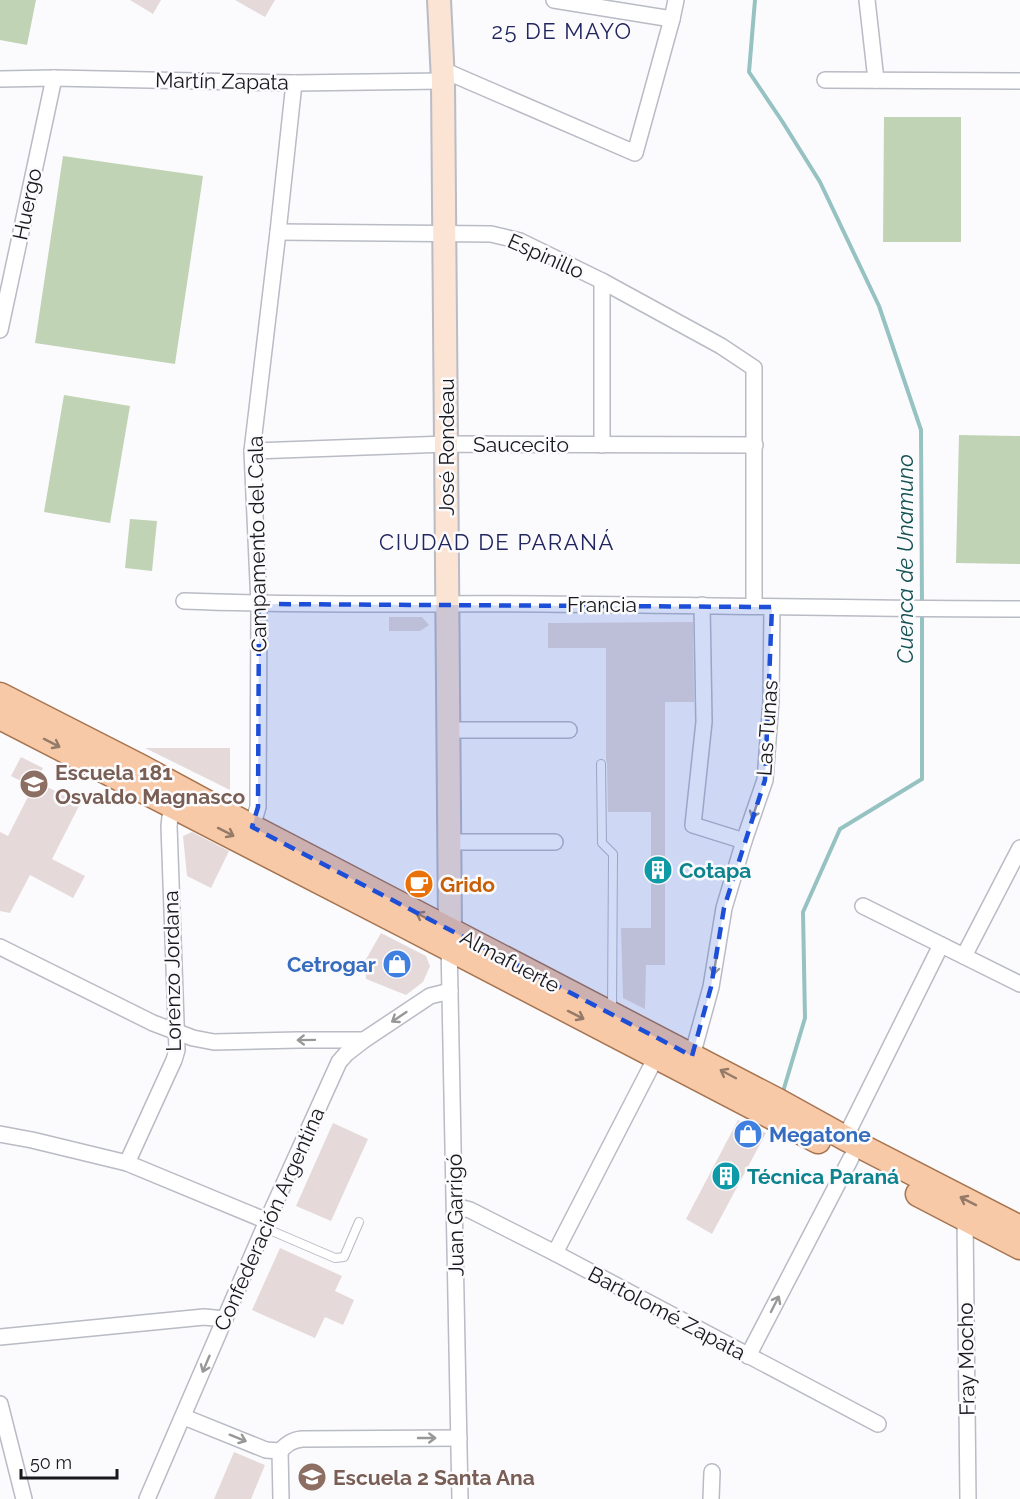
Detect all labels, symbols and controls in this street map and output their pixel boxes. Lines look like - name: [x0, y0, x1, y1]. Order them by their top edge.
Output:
- district label: 25 DE MAYO: [491, 18, 633, 44]
- street label: Martín Zapata: [155, 67, 289, 95]
- street label: Huergo: [7, 166, 47, 242]
- street label: Espinillo: [504, 228, 588, 284]
- street label: José Rondeau: [434, 378, 459, 516]
- street label: Saucecito: [473, 432, 569, 457]
- street label: Campamento del Cala: [243, 435, 271, 653]
- water label: Cuenca de Unamuno: [892, 454, 918, 664]
- district label: CIUDAD DE PARANÁ: [379, 529, 615, 555]
- street label: Francia: [567, 592, 637, 617]
- street label: Las Tunas: [751, 679, 783, 777]
- one-way arrow: [43, 738, 61, 750]
- place label: Escuela 181 Osvaldo Magnasco: [55, 760, 245, 809]
- school or university icon: Escuela 181 Osvaldo Magnasco: [18, 768, 50, 800]
- one-way arrow: [748, 800, 759, 819]
- one-way arrow: [216, 827, 234, 839]
- building icon: Cotapa: [642, 854, 674, 886]
- place label: Cotapa: [679, 858, 751, 883]
- cafe icon: Grido: [403, 868, 435, 900]
- place label: Grido: [440, 872, 495, 897]
- street label: Lorenzo Jordana: [158, 890, 186, 1052]
- one-way arrow: [416, 910, 434, 922]
- street label: Almafuerte: [456, 924, 564, 998]
- shop icon: Cetrogar: [381, 948, 413, 980]
- place label: Cetrogar: [287, 952, 376, 977]
- one-way arrow: [709, 956, 720, 975]
- one-way arrow: [566, 1010, 584, 1021]
- one-way arrow: [391, 1011, 407, 1023]
- one-way arrow: [296, 1034, 316, 1046]
- one-way arrow: [719, 1068, 737, 1080]
- street label: Confederación Argentina: [208, 1104, 330, 1334]
- shop icon: Megatone: [732, 1118, 764, 1150]
- place label: Megatone: [769, 1122, 871, 1147]
- street label: Juan Garrigó: [441, 1153, 469, 1277]
- building icon: Técnica Paraná: [710, 1160, 742, 1192]
- place label: Técnica Paraná: [747, 1164, 899, 1189]
- one-way arrow: [959, 1195, 977, 1207]
- street label: Bartolomé Zapata: [584, 1261, 750, 1365]
- one-way arrow: [770, 1296, 781, 1314]
- street label: Fray Mocho: [953, 1302, 979, 1416]
- one-way arrow: [200, 1354, 211, 1373]
- one-way arrow: [416, 1432, 436, 1444]
- one-way arrow: [228, 1433, 247, 1444]
- scale bar: [21, 1442, 117, 1480]
- text: 50 m: [30, 1452, 72, 1473]
- school or university icon: Escuela 2 Santa Ana: [296, 1461, 328, 1493]
- place label: Escuela 2 Santa Ana: [333, 1465, 535, 1490]

